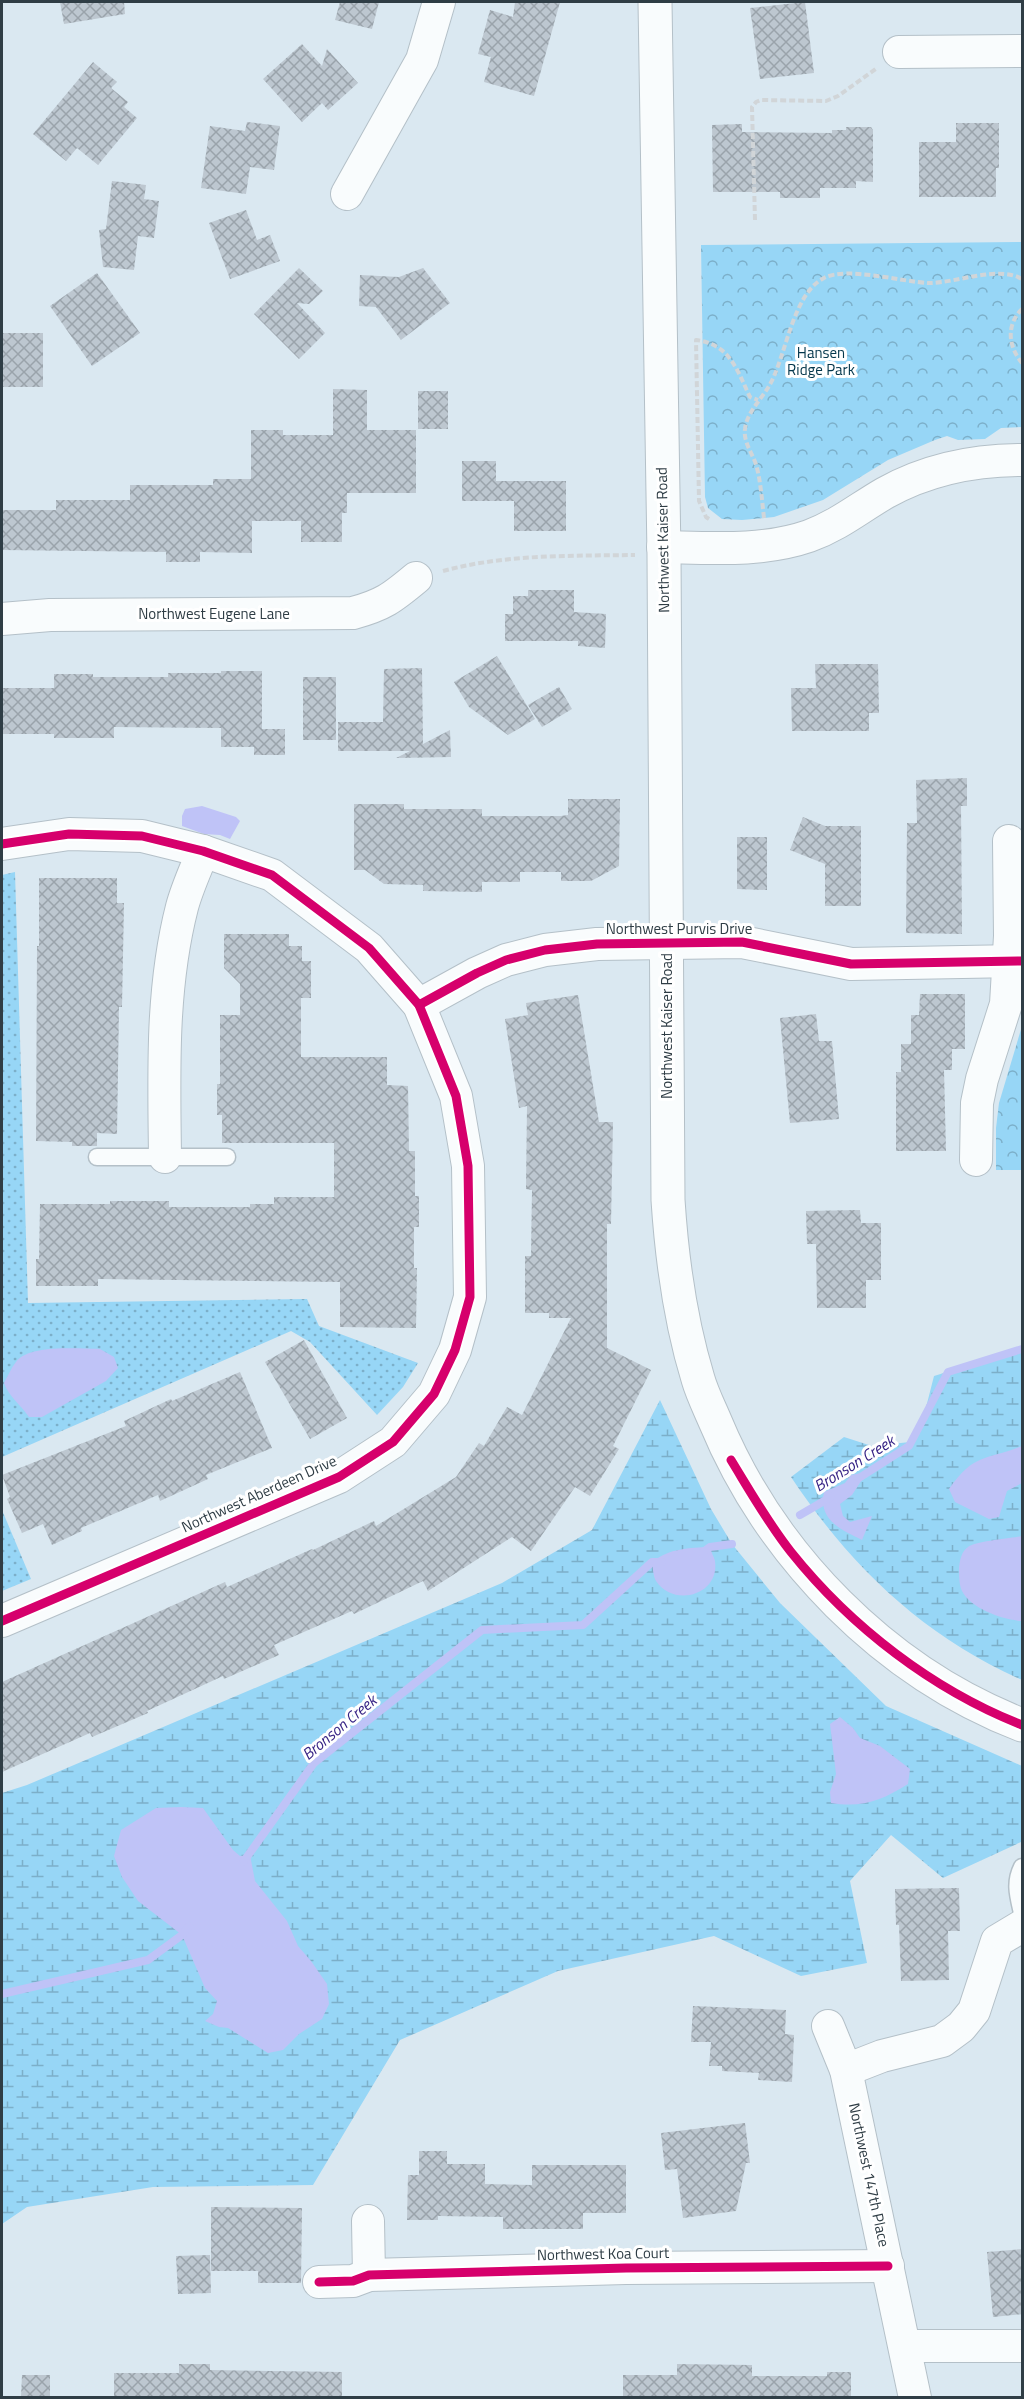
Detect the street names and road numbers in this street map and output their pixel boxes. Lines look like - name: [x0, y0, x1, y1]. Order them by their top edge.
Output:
- street label: Northwest Kaiser Road: [650, 467, 675, 613]
- street label: Northwest Eugene Lane: [138, 602, 290, 625]
- street label: Northwest Purvis Drive: [606, 917, 752, 940]
- street label: Northwest Kaiser Road: [655, 953, 678, 1099]
- street label: Northwest Aberdeen Drive: [178, 1449, 340, 1538]
- street label: Northwest 147th Place: [843, 2101, 896, 2249]
- street label: Northwest Koa Court: [537, 2241, 670, 2266]

